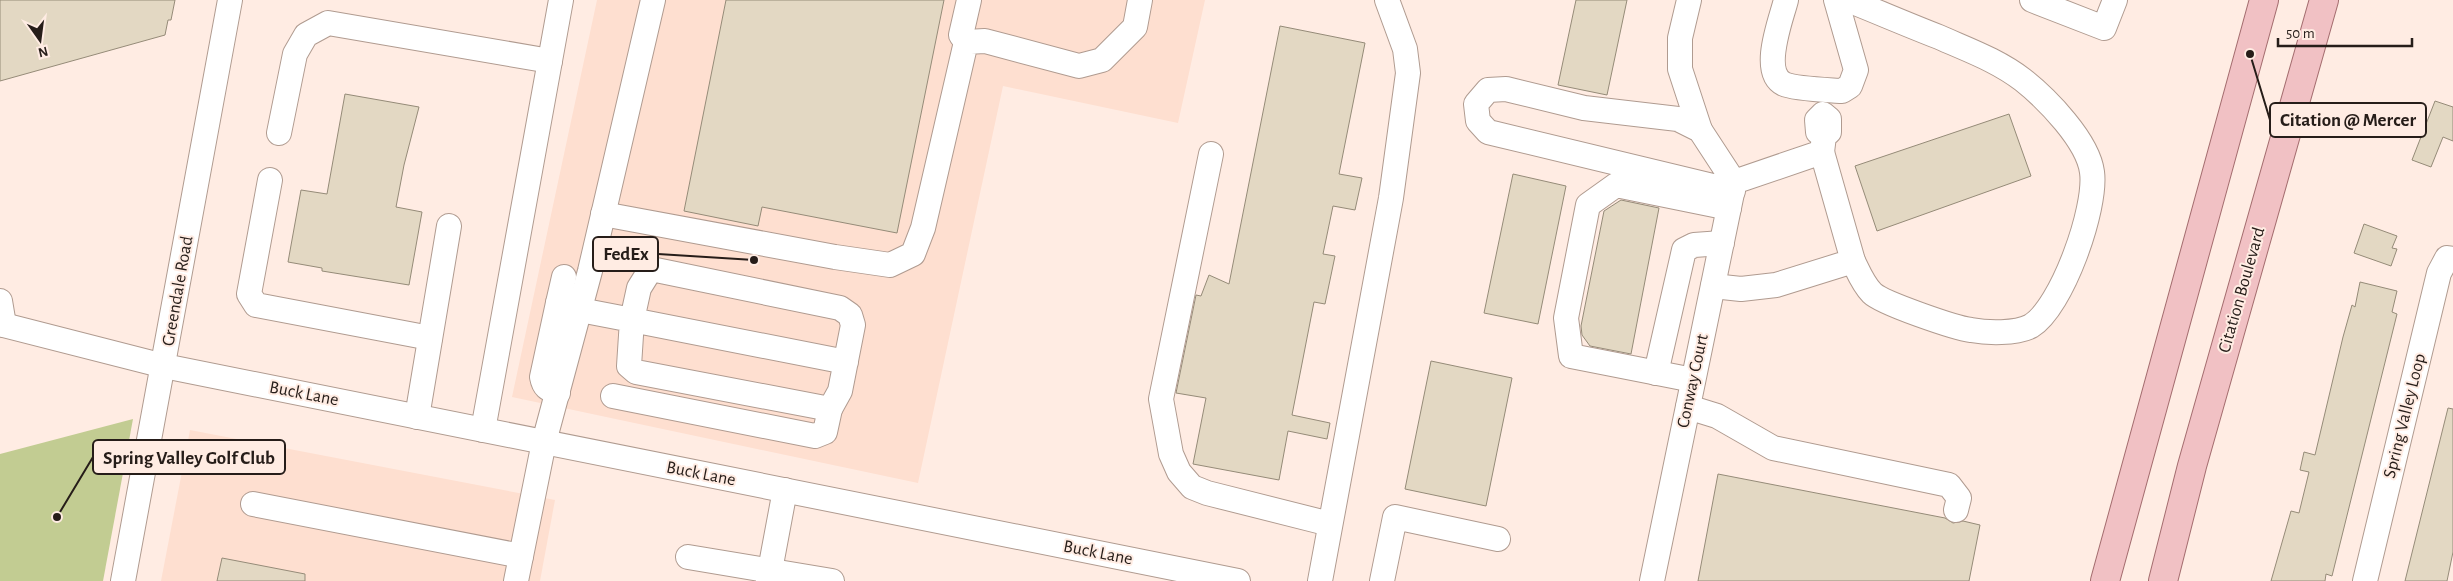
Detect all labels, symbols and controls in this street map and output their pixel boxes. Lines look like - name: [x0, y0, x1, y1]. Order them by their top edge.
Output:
- north arrow: [15, 15, 65, 65]
- scale bar: [2278, 15, 2412, 47]
- text: 50 m: [2286, 26, 2315, 41]
- text: N: [36, 44, 49, 60]
- callout: Citation @ Mercer: [2270, 103, 2426, 137]
- text: Citation @ Mercer: [2280, 111, 2416, 130]
- street label: Citation Boulevard: [2215, 225, 2269, 355]
- street label: Greendale Road: [159, 235, 197, 347]
- callout: FedEx: [593, 237, 658, 271]
- text: FedEx: [603, 245, 649, 264]
- street label: Conway Court: [1674, 332, 1712, 430]
- street label: Spring Valley Loop: [2381, 352, 2429, 480]
- street label: Buck Lane: [268, 378, 340, 410]
- callout: Spring Valley Golf Club: [93, 440, 285, 474]
- text: Spring Valley Golf Club: [103, 449, 275, 468]
- street label: Buck Lane: [665, 458, 737, 490]
- street label: Buck Lane: [1062, 537, 1134, 569]

